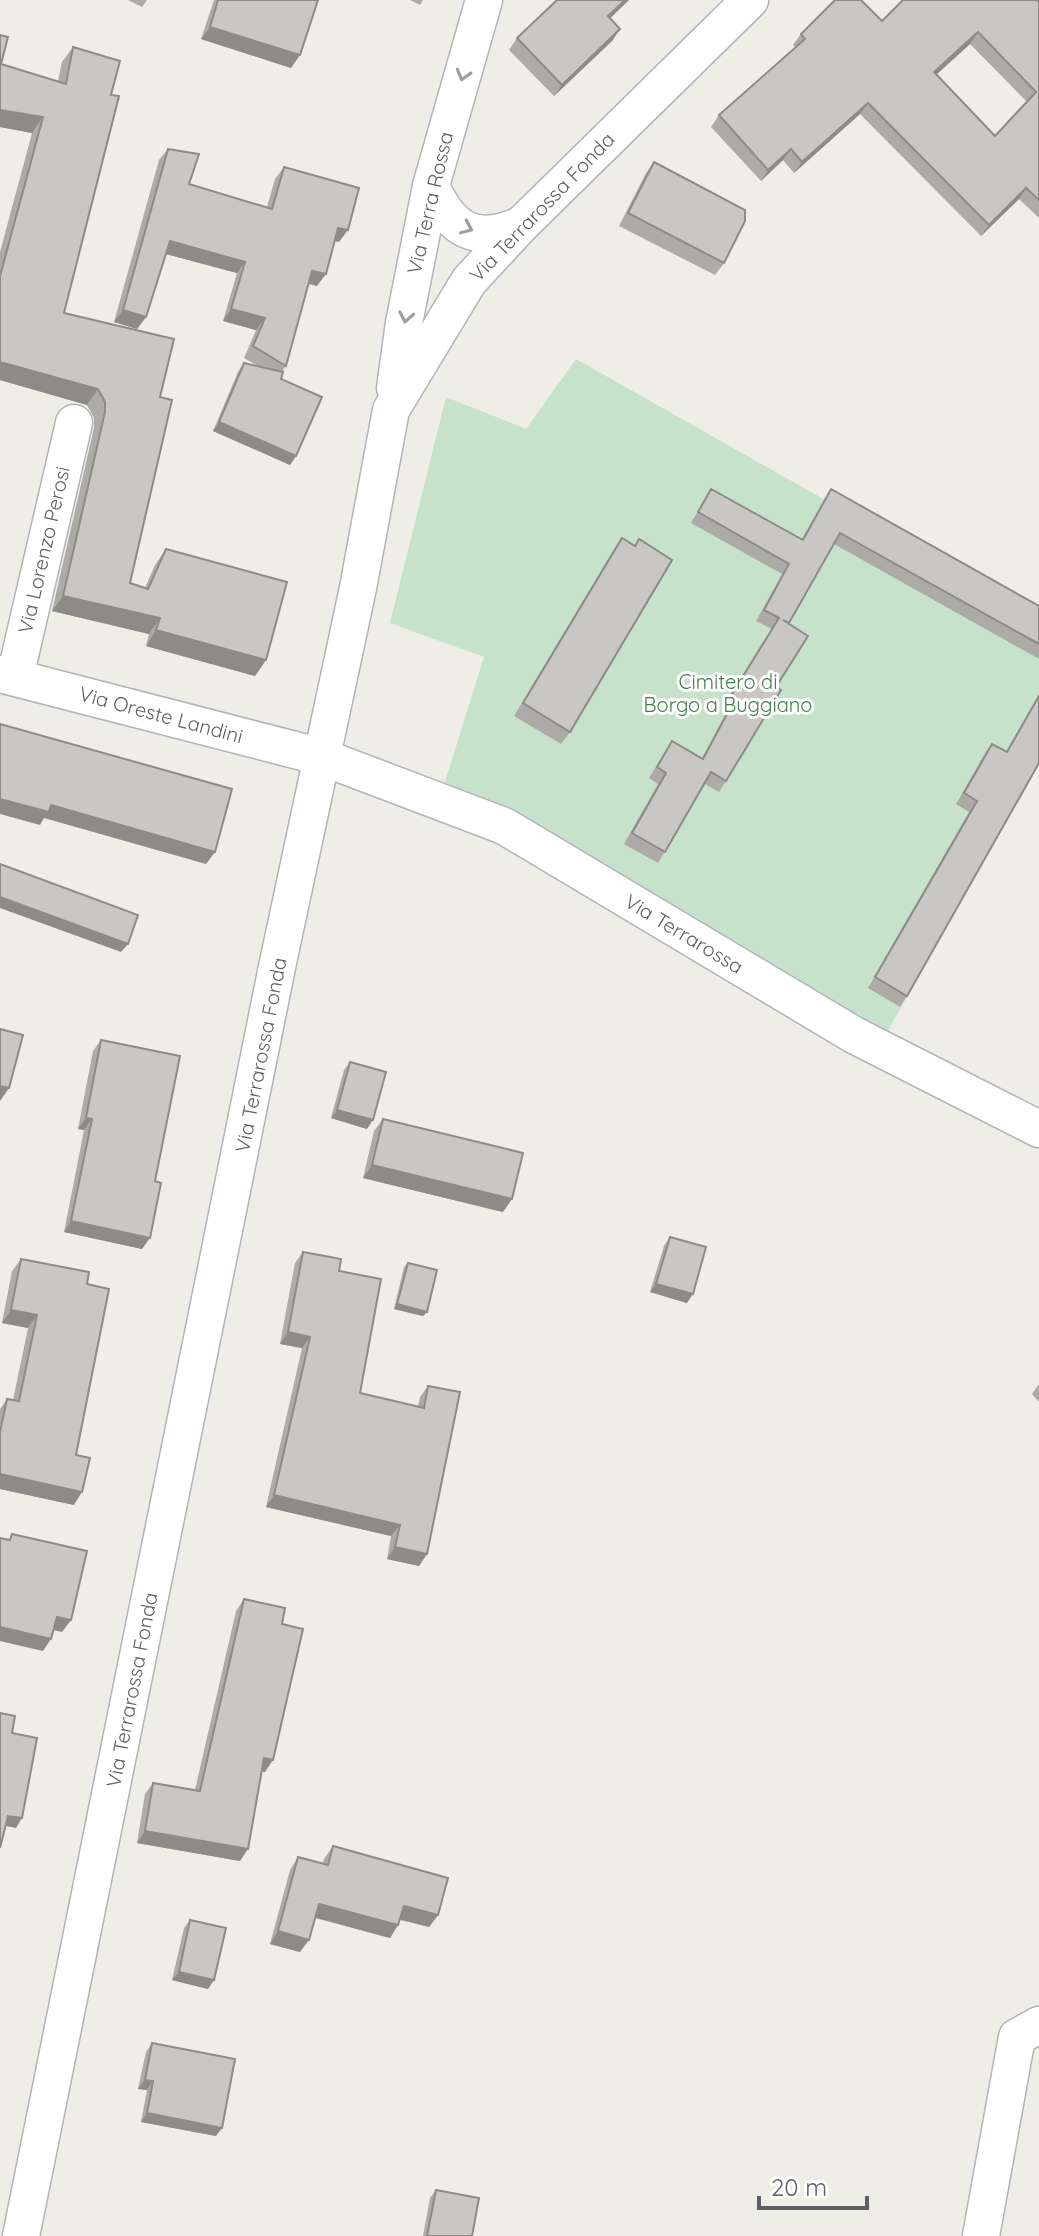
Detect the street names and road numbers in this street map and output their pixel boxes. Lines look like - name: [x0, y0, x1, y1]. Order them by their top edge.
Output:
- street label: Via Terrarossa Fonda: [464, 127, 619, 287]
- street label: Via Terra Rossa: [401, 129, 458, 276]
- street label: Via Lorenzo Perosi: [12, 464, 75, 636]
- street label: Via Oreste Landini: [77, 681, 246, 748]
- street label: Via Terrarossa: [620, 888, 748, 979]
- street label: Via Terrarossa Fonda: [229, 955, 292, 1155]
- street label: Via Terrarossa Fonda: [100, 1590, 163, 1790]

